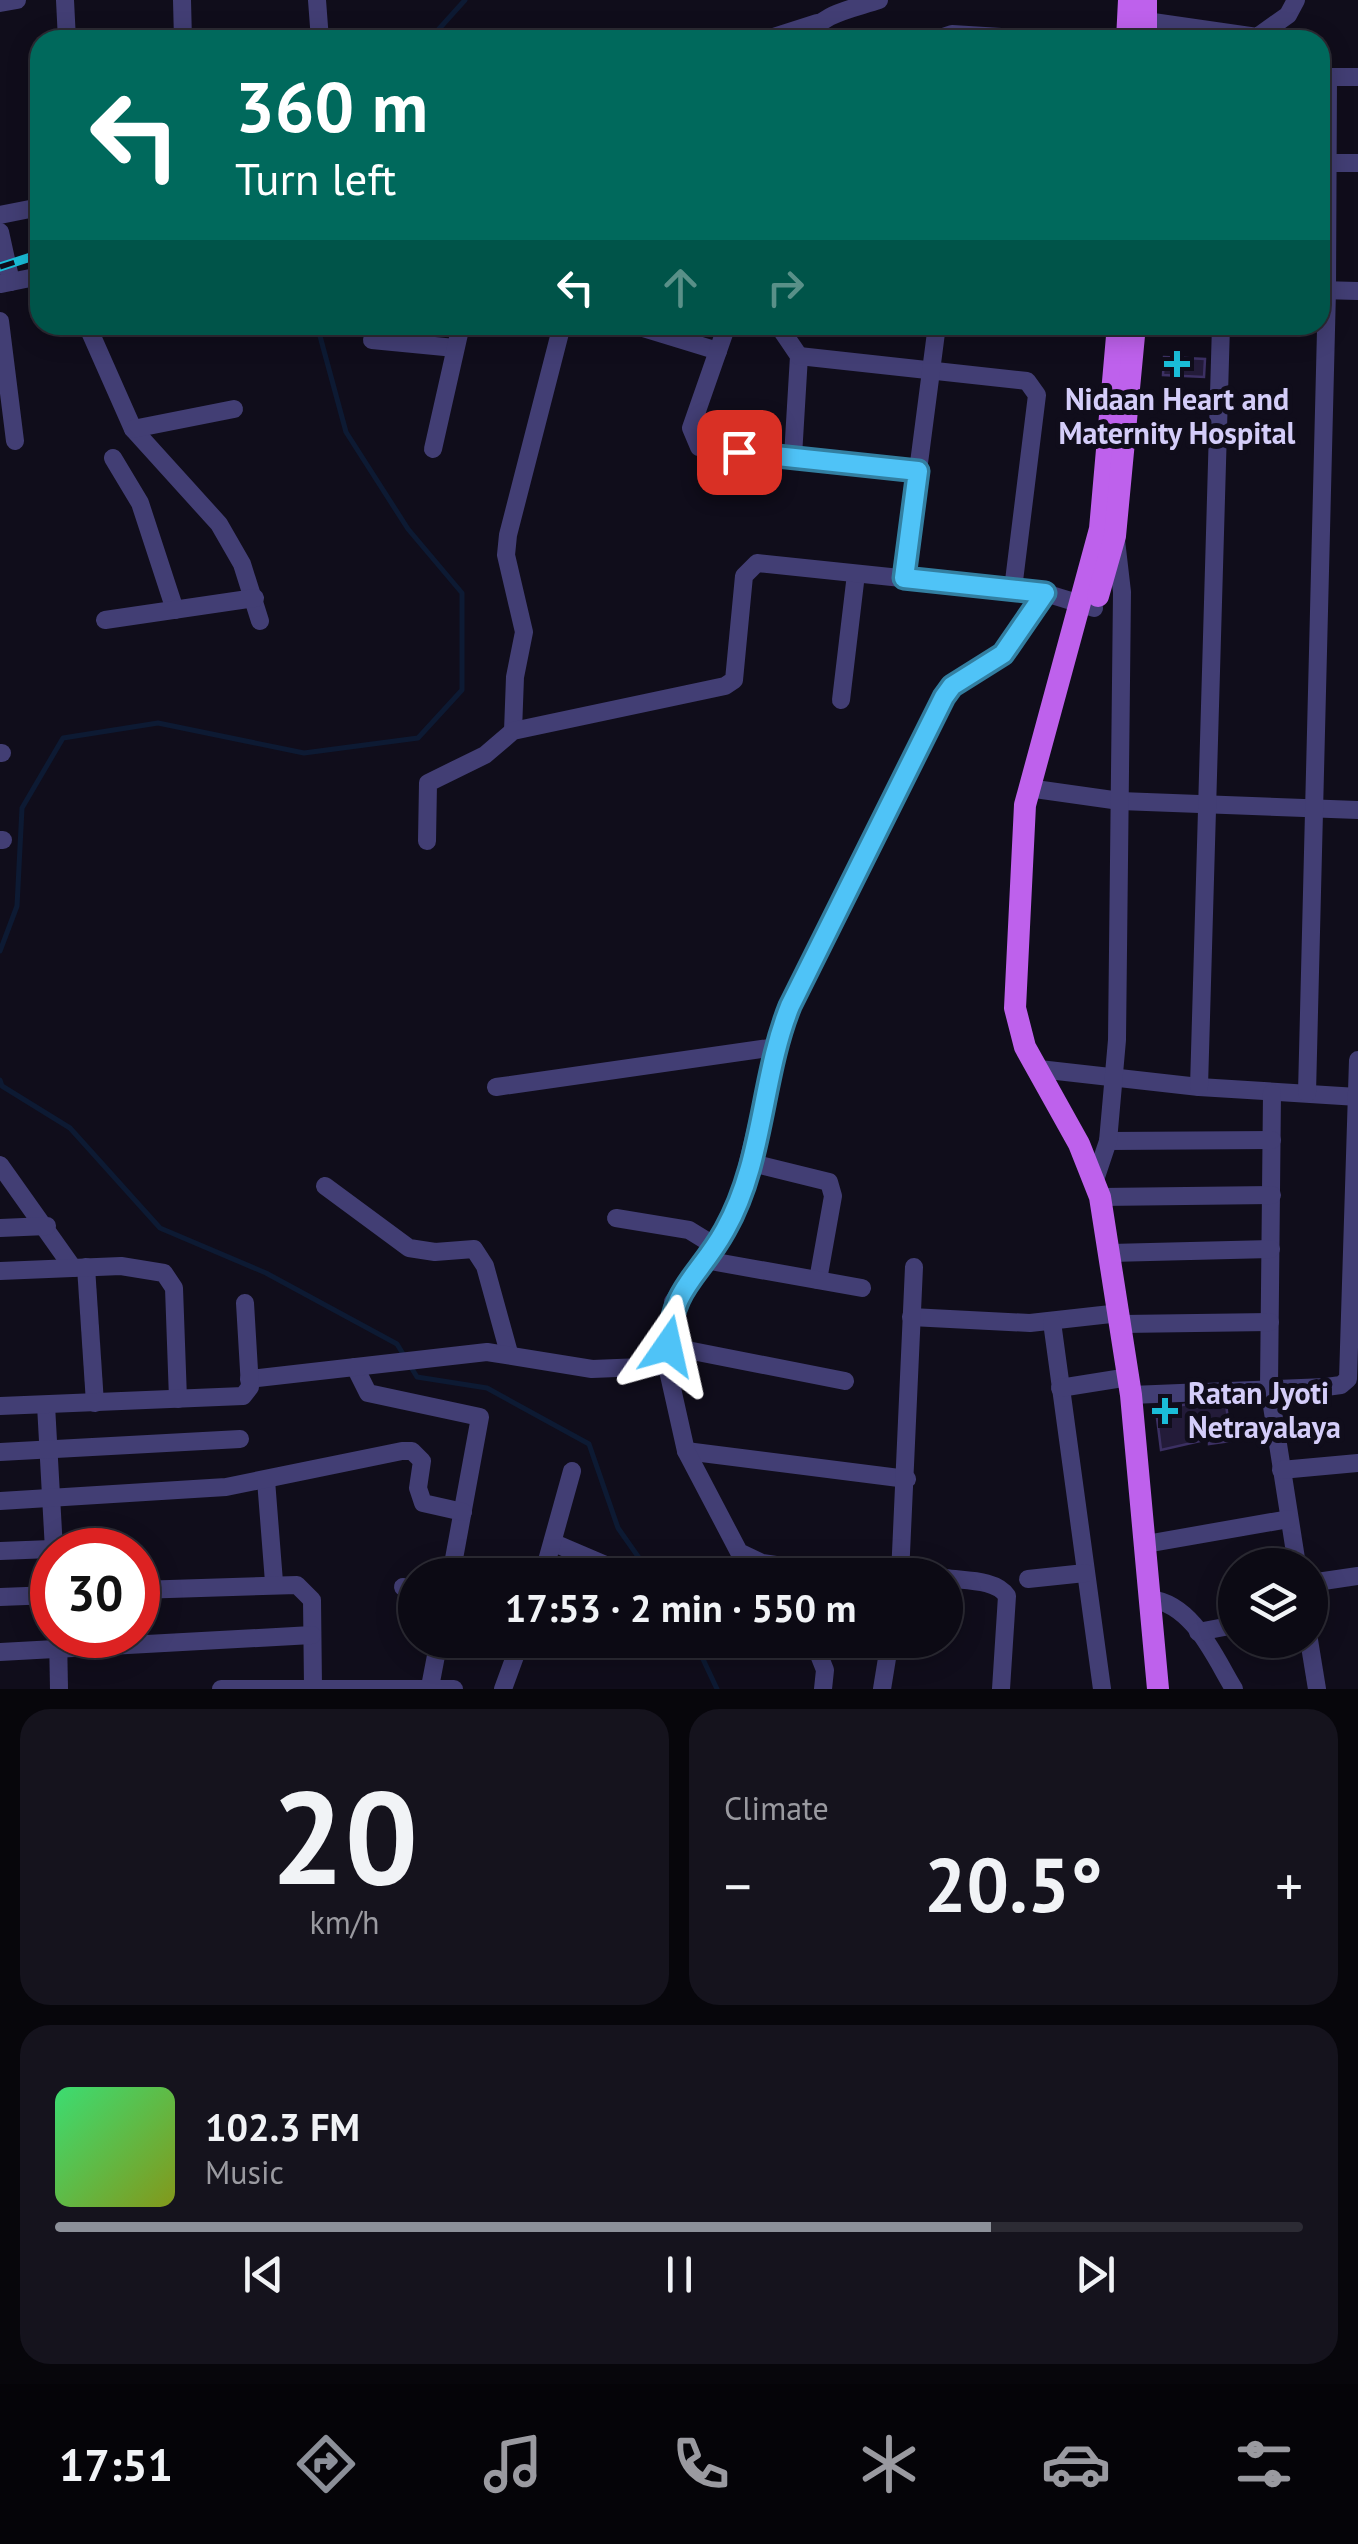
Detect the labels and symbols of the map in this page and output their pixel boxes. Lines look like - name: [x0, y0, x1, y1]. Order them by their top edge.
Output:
- marker: Nidaan Heart and Maternity Hospital: [1164, 351, 1190, 377]
- place label: Nidaan Heart and Maternity Hospital: [1059, 379, 1296, 452]
- pin: [697, 410, 782, 495]
- position arrow: [616, 1294, 720, 1398]
- place label: Ratan Jyoti Netrayalaya: [1188, 1373, 1341, 1446]
- marker: Ratan Jyoti Netrayalaya: [1152, 1398, 1178, 1424]
- speed limit sign: 30: [30, 1528, 160, 1658]

